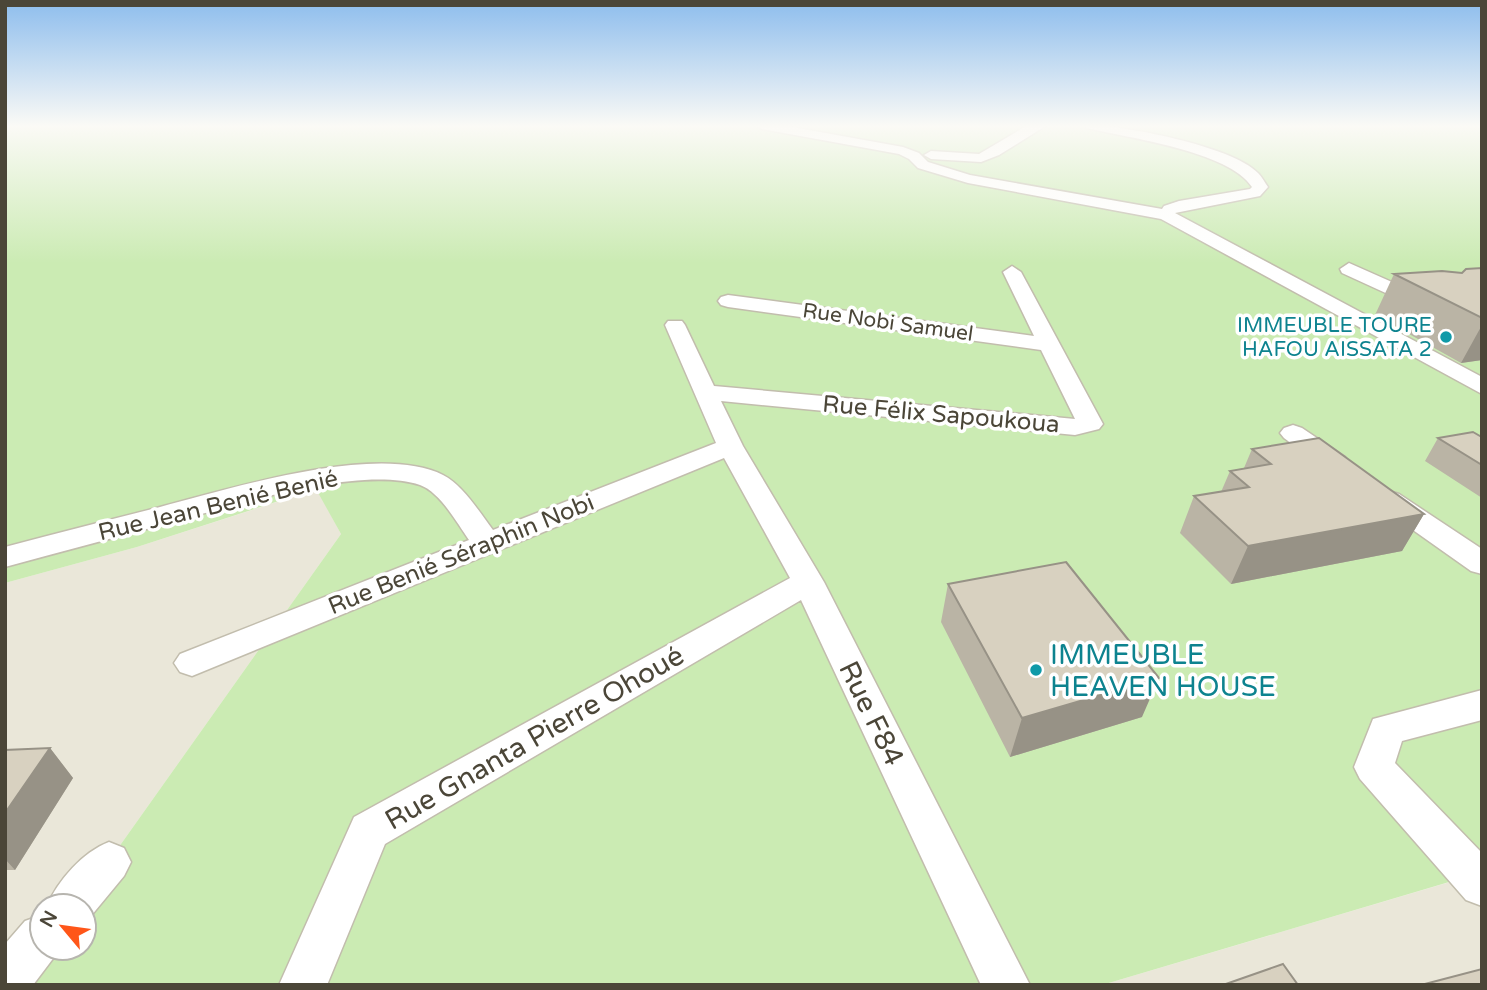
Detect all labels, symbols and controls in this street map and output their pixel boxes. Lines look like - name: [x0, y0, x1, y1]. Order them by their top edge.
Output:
- street label: Rue Nobi Samuel: [801, 298, 975, 347]
- place label: IMMEUBLE TOURE HAFOU AISSATA 2: [1237, 313, 1432, 362]
- marker: IMMEUBLE TOURE HAFOU AISSATA 2: [1438, 329, 1454, 345]
- street label: Rue Félix Sapoukoua: [821, 390, 1061, 439]
- street label: Rue Jean Benié Benié: [95, 464, 341, 547]
- street label: Rue Benié Séraphin Nobi: [324, 488, 598, 621]
- street label: Rue Gnanta Pierre Ohoué: [379, 638, 690, 837]
- place label: IMMEUBLE HEAVEN HOUSE: [1050, 638, 1276, 704]
- street label: Rue F84: [831, 656, 911, 771]
- marker: IMMEUBLE HEAVEN HOUSE: [1028, 662, 1044, 678]
- north arrow: [28, 892, 98, 962]
- text: N: [36, 907, 62, 931]

